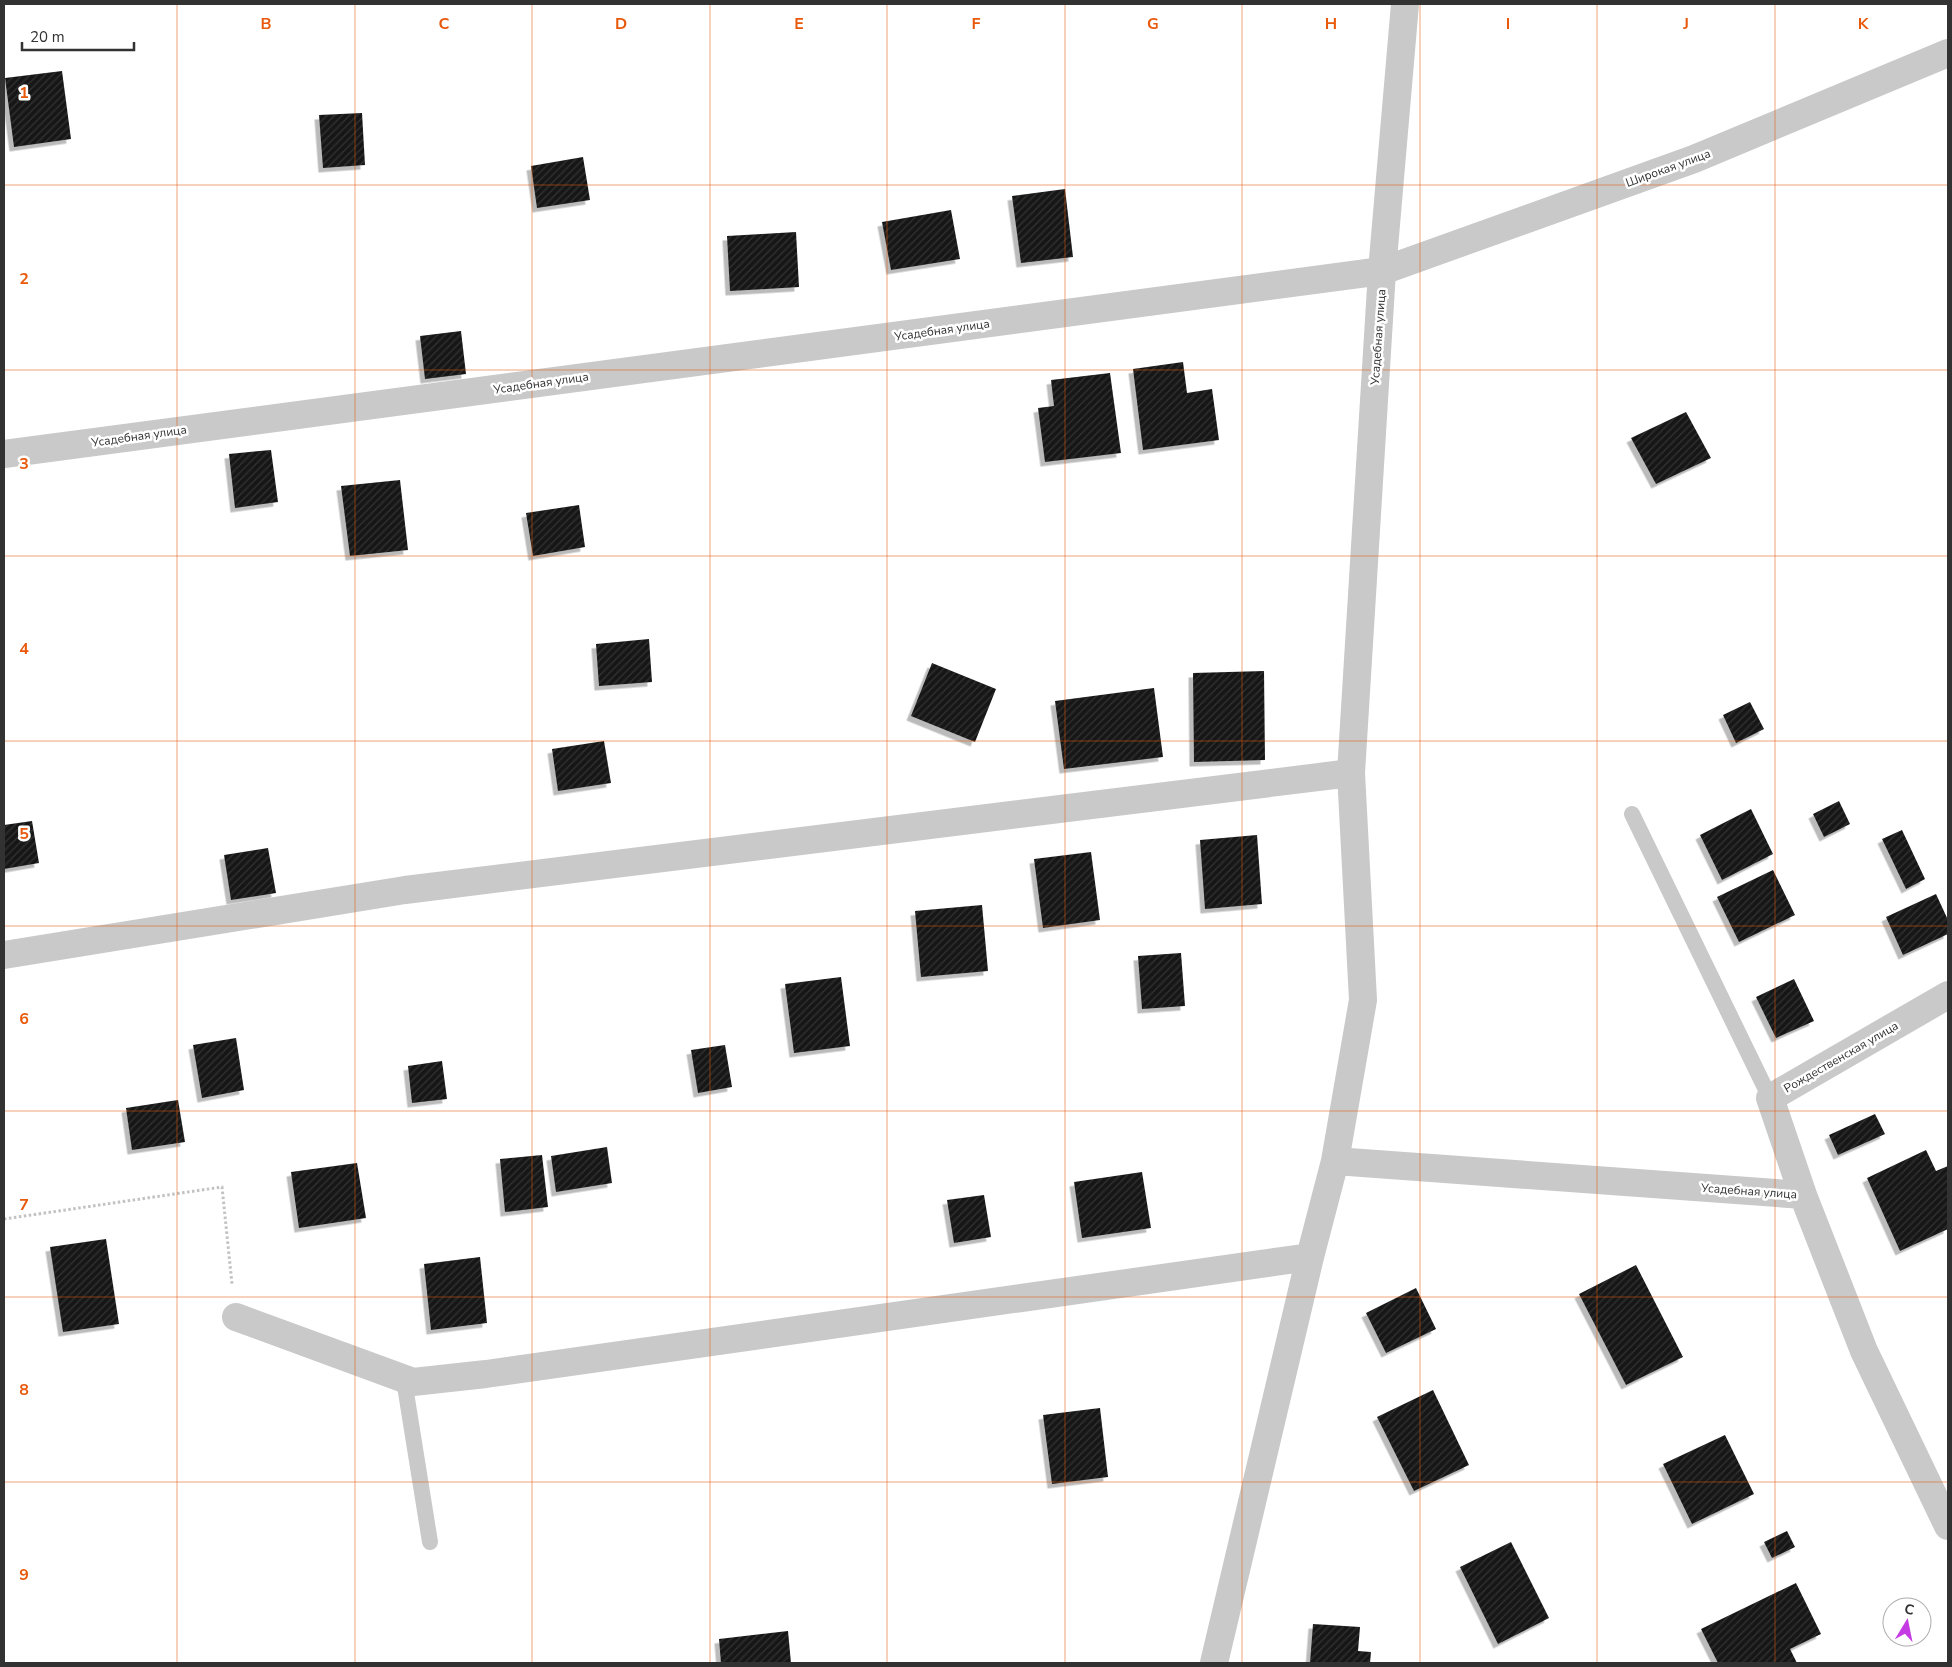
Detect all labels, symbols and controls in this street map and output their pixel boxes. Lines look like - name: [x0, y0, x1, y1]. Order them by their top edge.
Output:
- text: B: [260, 13, 272, 35]
- text: C: [439, 13, 450, 35]
- text: D: [615, 13, 627, 35]
- text: E: [794, 13, 804, 35]
- text: F: [972, 13, 981, 35]
- text: G: [1147, 13, 1159, 35]
- text: H: [1325, 13, 1337, 35]
- text: I: [1506, 13, 1510, 35]
- text: J: [1682, 13, 1689, 35]
- text: K: [1858, 13, 1870, 35]
- scale bar: [22, 20, 135, 52]
- text: 20 m: [30, 27, 65, 47]
- text: 1: [19, 82, 29, 104]
- street label: Широкая улица: [1623, 145, 1713, 191]
- text: 2: [19, 268, 29, 290]
- street label: Усадебная улица: [1367, 289, 1389, 386]
- street label: Усадебная улица: [892, 315, 991, 345]
- street label: Усадебная улица: [491, 368, 590, 398]
- street label: Усадебная улица: [89, 421, 188, 451]
- text: 3: [19, 453, 29, 475]
- text: 4: [19, 638, 29, 660]
- text: 5: [19, 823, 29, 845]
- text: 6: [19, 1008, 29, 1030]
- street label: Рождественская улица: [1781, 1018, 1901, 1096]
- street label: Усадебная улица: [1700, 1180, 1797, 1202]
- text: 7: [19, 1194, 29, 1216]
- text: 8: [19, 1379, 29, 1401]
- text: 9: [19, 1564, 29, 1586]
- north arrow: [1882, 1597, 1932, 1647]
- text: С: [1903, 1600, 1916, 1620]

